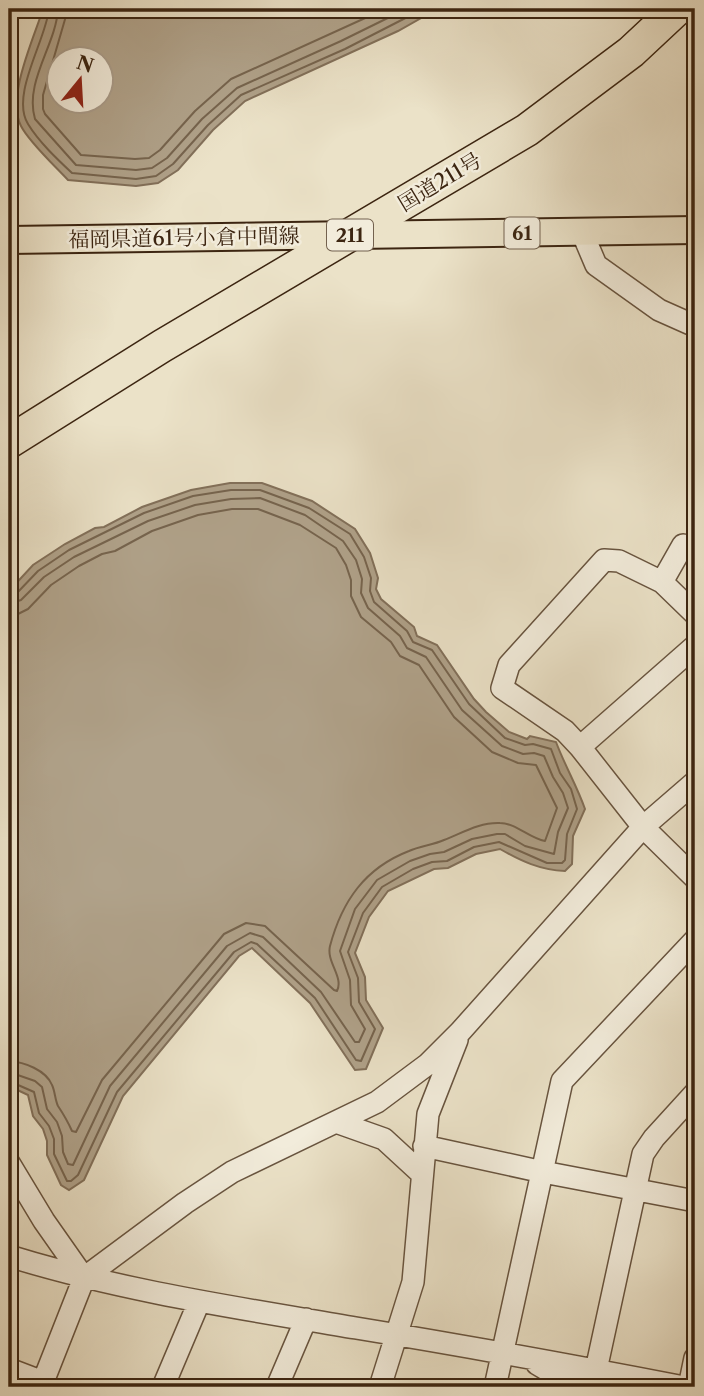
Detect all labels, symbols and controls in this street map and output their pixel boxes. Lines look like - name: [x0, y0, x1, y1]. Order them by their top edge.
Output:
- north arrow: [46, 46, 116, 116]
- text: N: [74, 51, 97, 78]
- street label: 国道211号: [394, 147, 486, 216]
- road number: 61: [504, 218, 540, 248]
- road number: 211: [327, 219, 373, 250]
- street label: 福岡県道61号小倉中間線: [68, 223, 300, 252]

